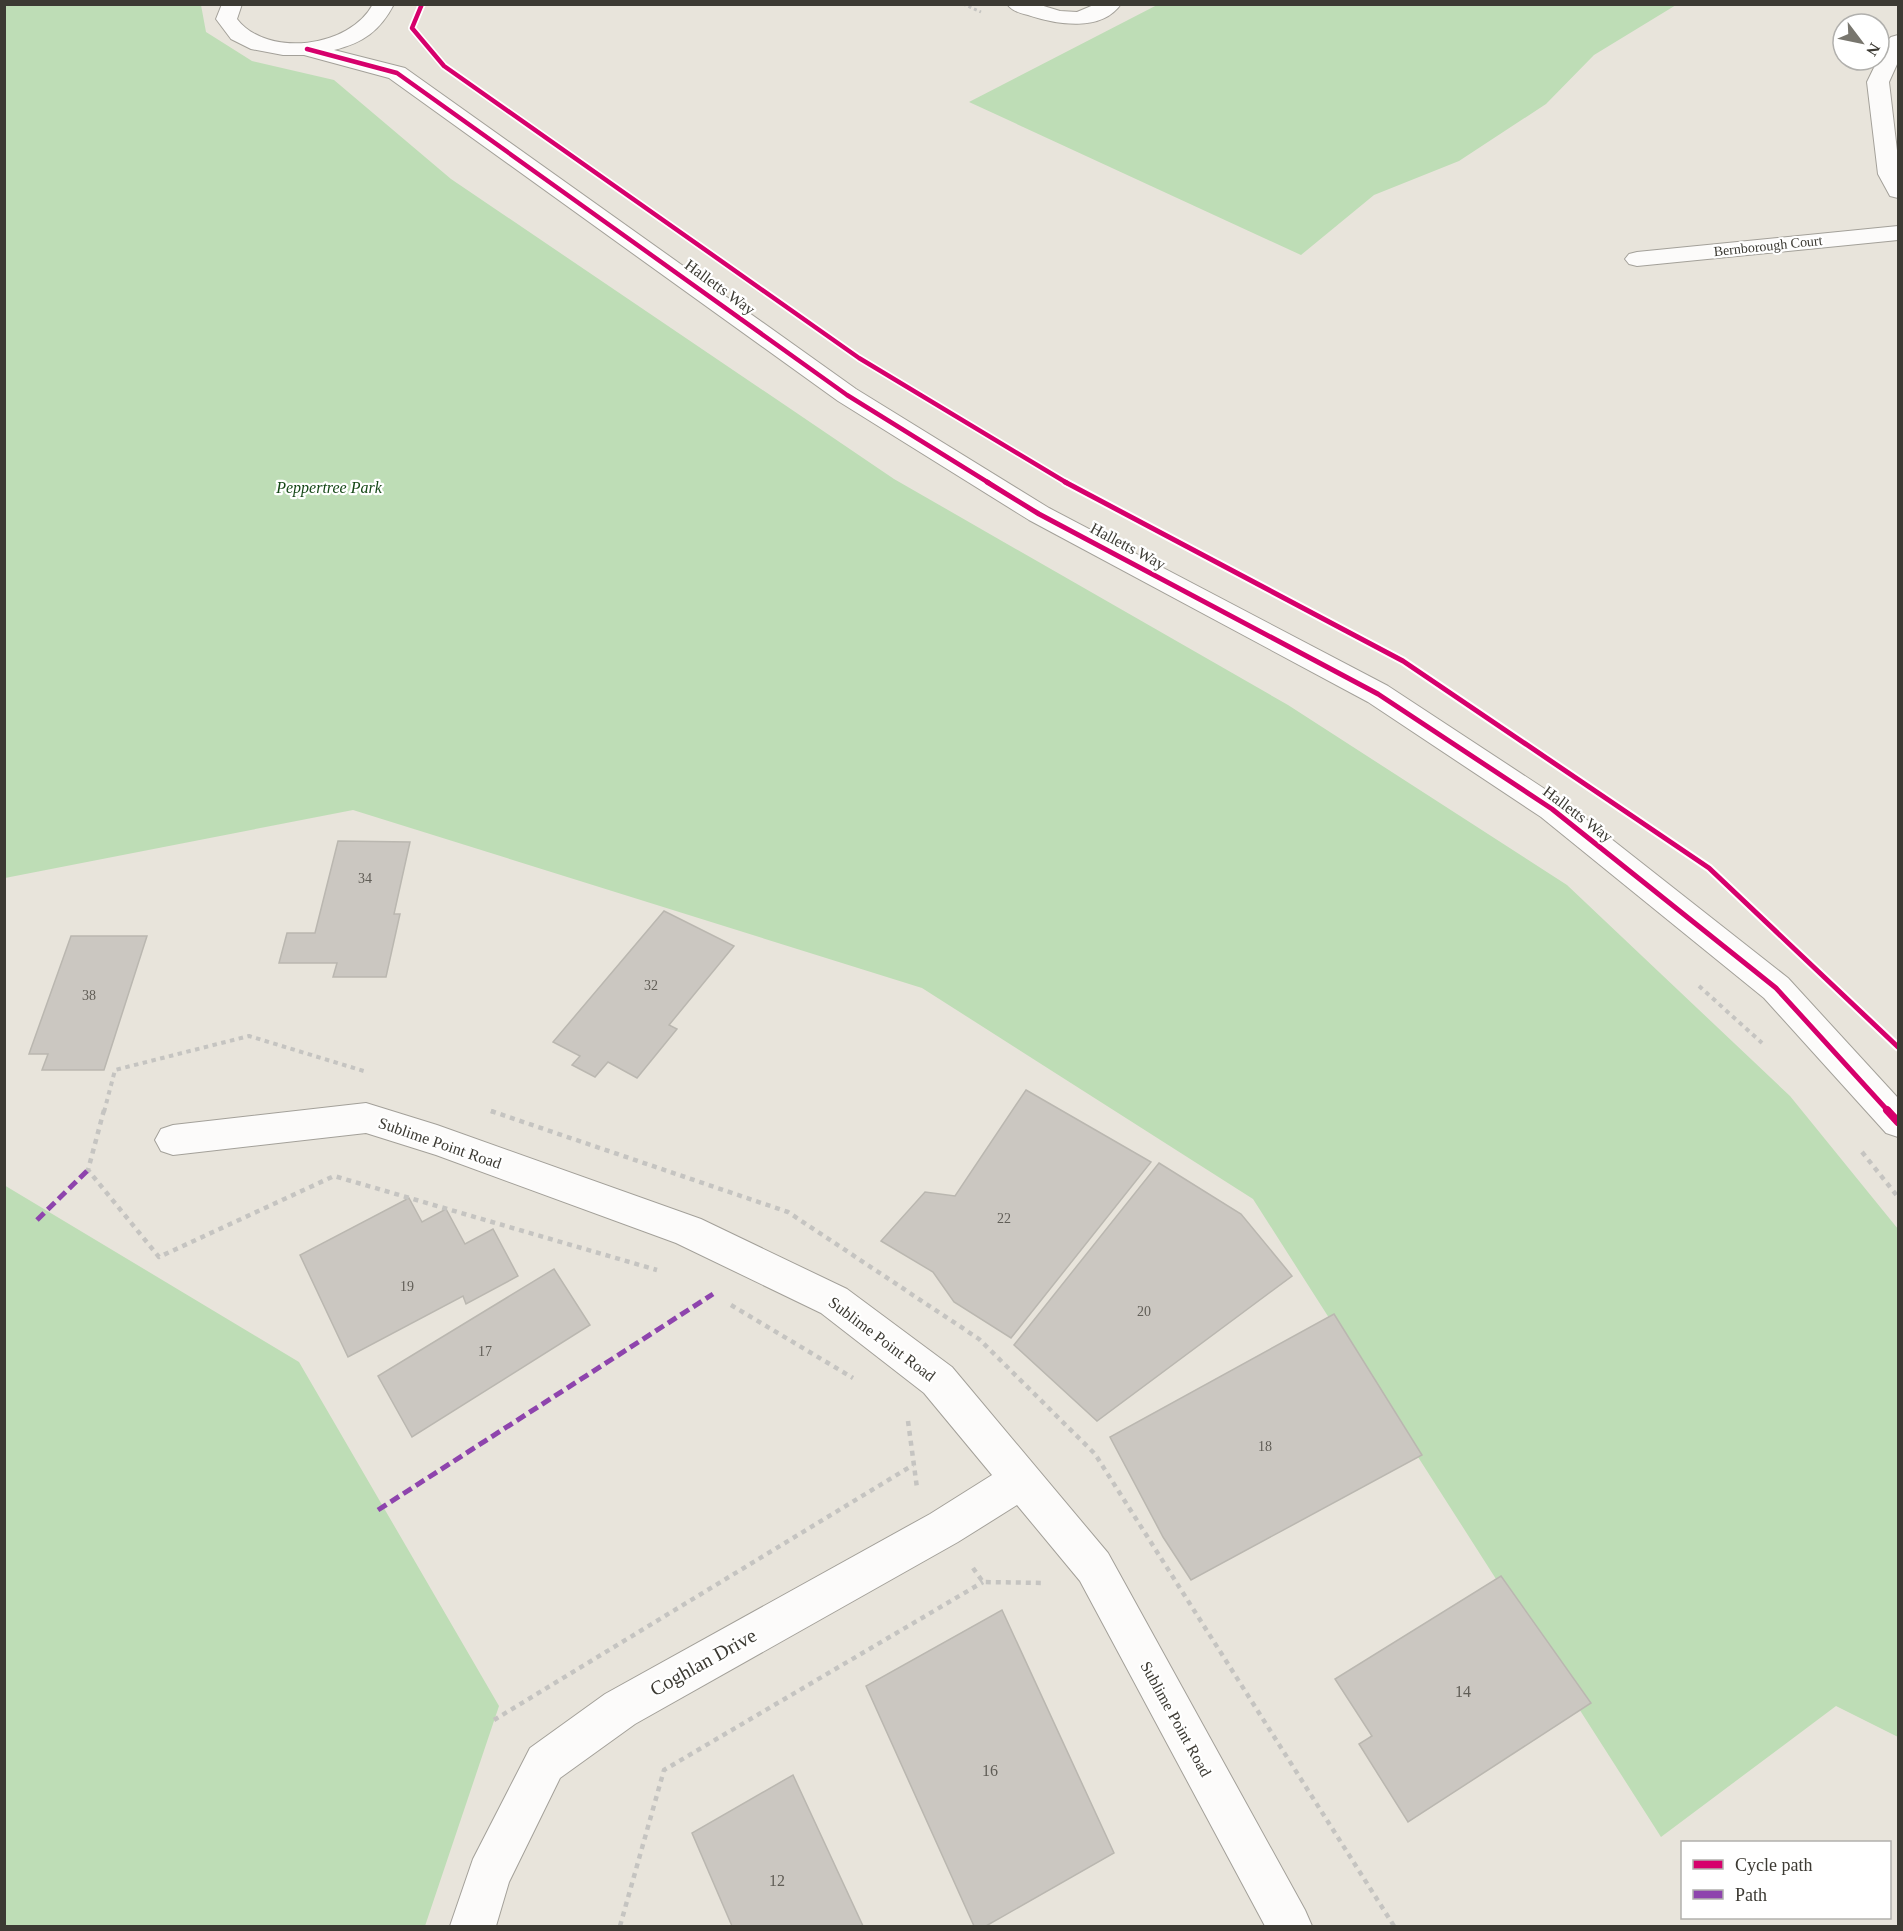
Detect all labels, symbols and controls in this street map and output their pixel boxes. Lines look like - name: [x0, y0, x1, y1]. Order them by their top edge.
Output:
- north arrow: [1831, 12, 1891, 72]
- text: N: [1863, 40, 1884, 59]
- street label: Bernborough Court: [1713, 233, 1823, 259]
- street label: Halletts Way: [681, 256, 758, 319]
- park label: Peppertree Park: [275, 479, 383, 497]
- street label: Halletts Way: [1087, 519, 1168, 574]
- street label: Halletts Way: [1539, 782, 1616, 846]
- house number: 34: [358, 871, 372, 886]
- house number: 32: [644, 978, 658, 993]
- house number: 38: [82, 988, 96, 1003]
- street label: Sublime Point Road: [376, 1114, 504, 1172]
- house number: 22: [997, 1211, 1011, 1226]
- house number: 19: [400, 1279, 414, 1294]
- street label: Sublime Point Road: [825, 1293, 939, 1385]
- house number: 20: [1137, 1304, 1151, 1319]
- house number: 17: [478, 1344, 492, 1359]
- house number: 18: [1258, 1439, 1272, 1454]
- street label: Coghlan Drive: [646, 1624, 761, 1701]
- street label: Sublime Point Road: [1137, 1659, 1215, 1779]
- house number: 14: [1455, 1683, 1471, 1700]
- house number: 16: [982, 1762, 998, 1779]
- legend: [1681, 1841, 1891, 1919]
- text: Cycle path: [1735, 1855, 1812, 1875]
- house number: 12: [769, 1872, 785, 1889]
- text: Path: [1735, 1885, 1767, 1905]

